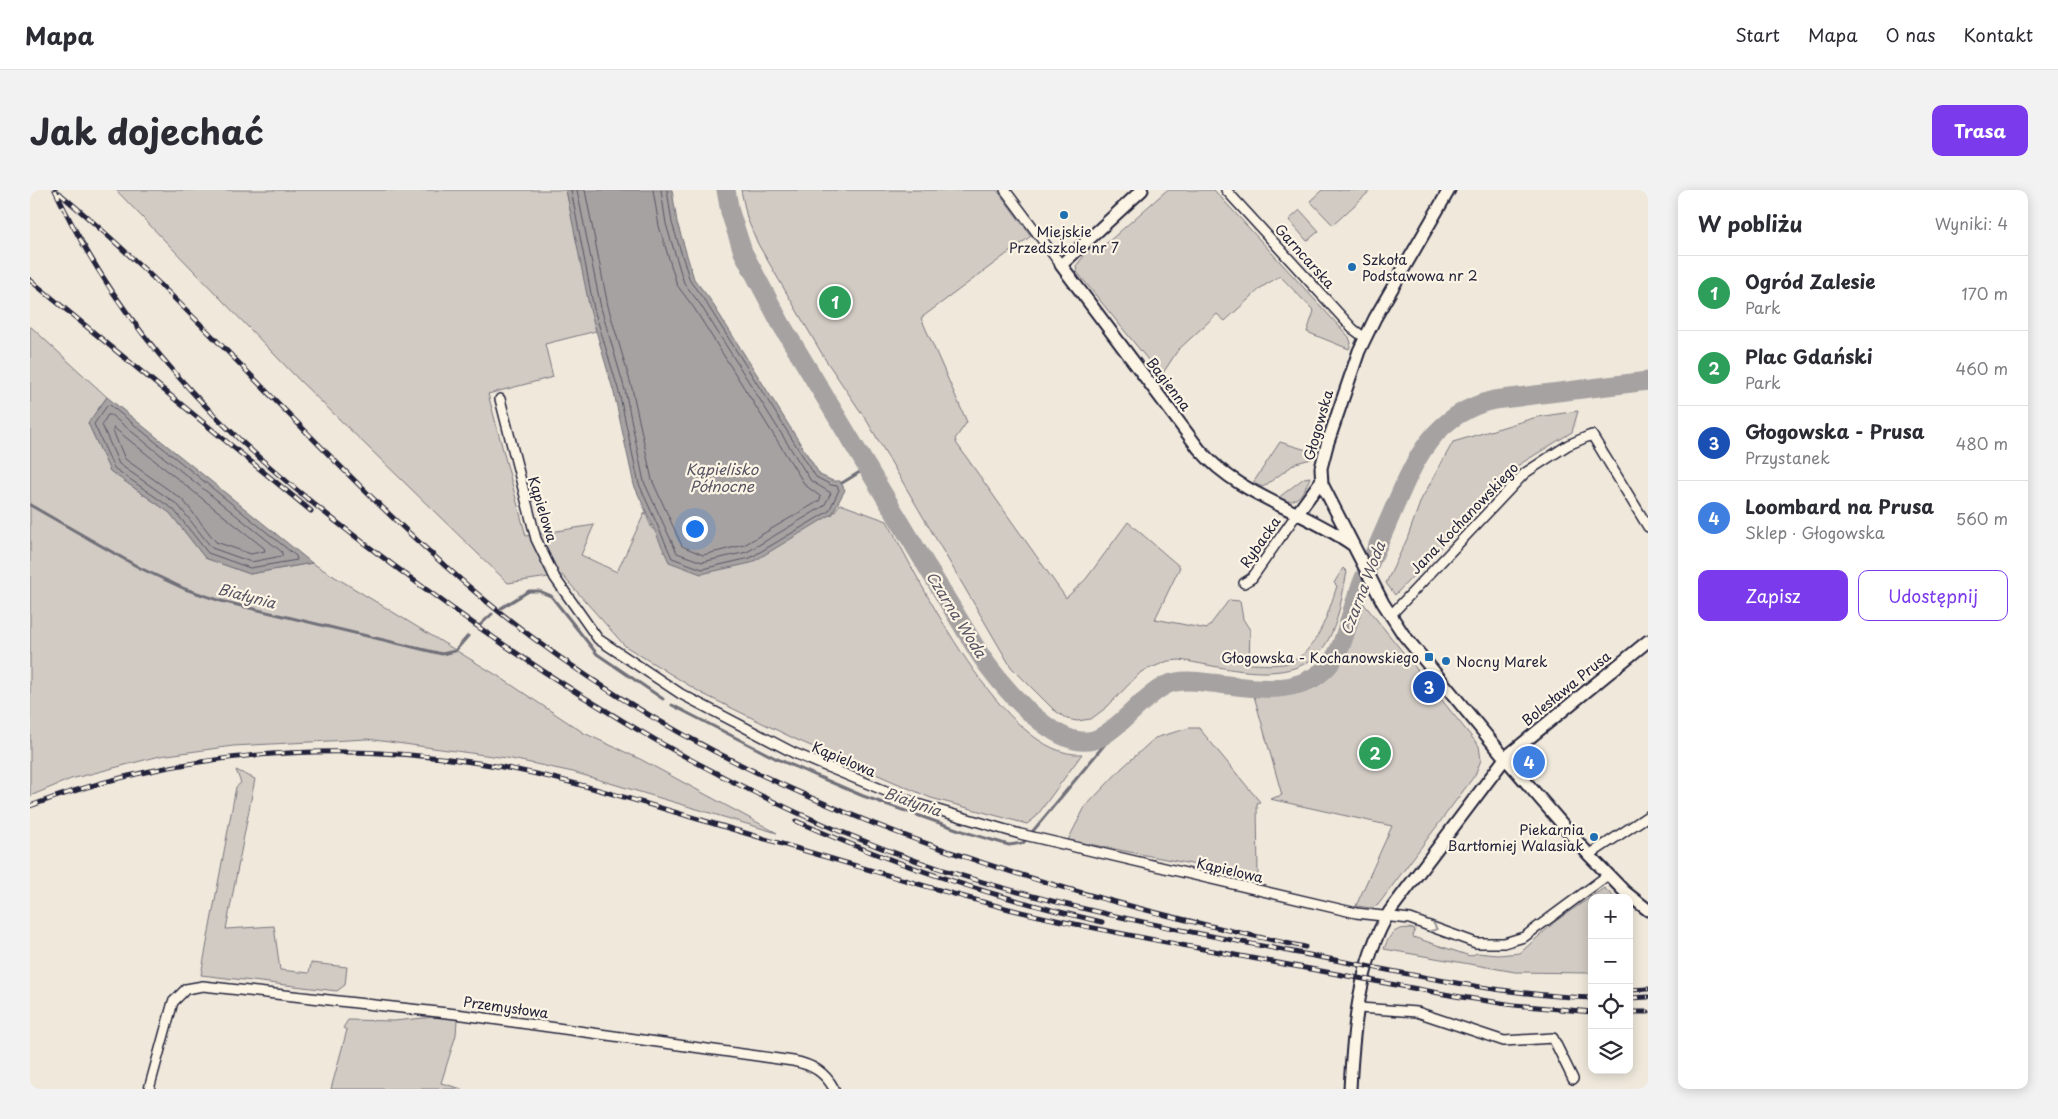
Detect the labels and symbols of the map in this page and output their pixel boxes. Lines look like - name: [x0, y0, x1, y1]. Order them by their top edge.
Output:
- marker: Miejskie Przedszkole nr 7: [1058, 209, 1070, 221]
- street label: Garncarska: [1270, 219, 1340, 293]
- place label: Miejskie Przedszkole nr 7: [1009, 221, 1119, 258]
- place label: Szkoła Podstawowa nr 2: [1362, 249, 1478, 286]
- marker: Szkoła Podstawowa nr 2: [1346, 261, 1358, 273]
- pin: 1: [819, 283, 851, 321]
- street label: Bagienna: [1142, 353, 1196, 415]
- street label: Głogowska: [1298, 387, 1338, 463]
- water label: Kąpielisko Północne: [686, 457, 760, 497]
- street label: Jana Kochanowskiego: [1405, 457, 1523, 579]
- street label: Kąpielowa: [523, 473, 563, 545]
- street label: Rybacka: [1235, 512, 1286, 572]
- your location: [682, 516, 708, 542]
- water label: Czarna Woda: [1334, 537, 1391, 638]
- water label: Czarna Woda: [921, 566, 993, 662]
- water label: Białynia: [216, 576, 279, 614]
- street label: Bolesława Prusa: [1517, 645, 1615, 731]
- place label: Głogowska - Kochanowskiego: [1221, 647, 1419, 668]
- marker: Głogowska - Kochanowskiego: [1423, 651, 1435, 663]
- place label: Nocny Marek: [1456, 651, 1548, 672]
- marker: Nocny Marek: [1440, 655, 1452, 667]
- pin: 3: [1413, 668, 1445, 706]
- pin: 2: [1359, 734, 1391, 772]
- street label: Kąpielowa: [809, 736, 880, 782]
- pin: 4: [1513, 743, 1545, 781]
- water label: Białynia: [881, 781, 945, 822]
- place label: Piekarnia Bartłomiej Walasiak: [1447, 819, 1584, 856]
- marker: Piekarnia Bartłomiej Walasiak: [1588, 831, 1600, 843]
- street label: Kąpielowa: [1195, 852, 1266, 888]
- one-way arrow: [1429, 921, 1438, 932]
- street label: Przemysłowa: [462, 991, 550, 1023]

